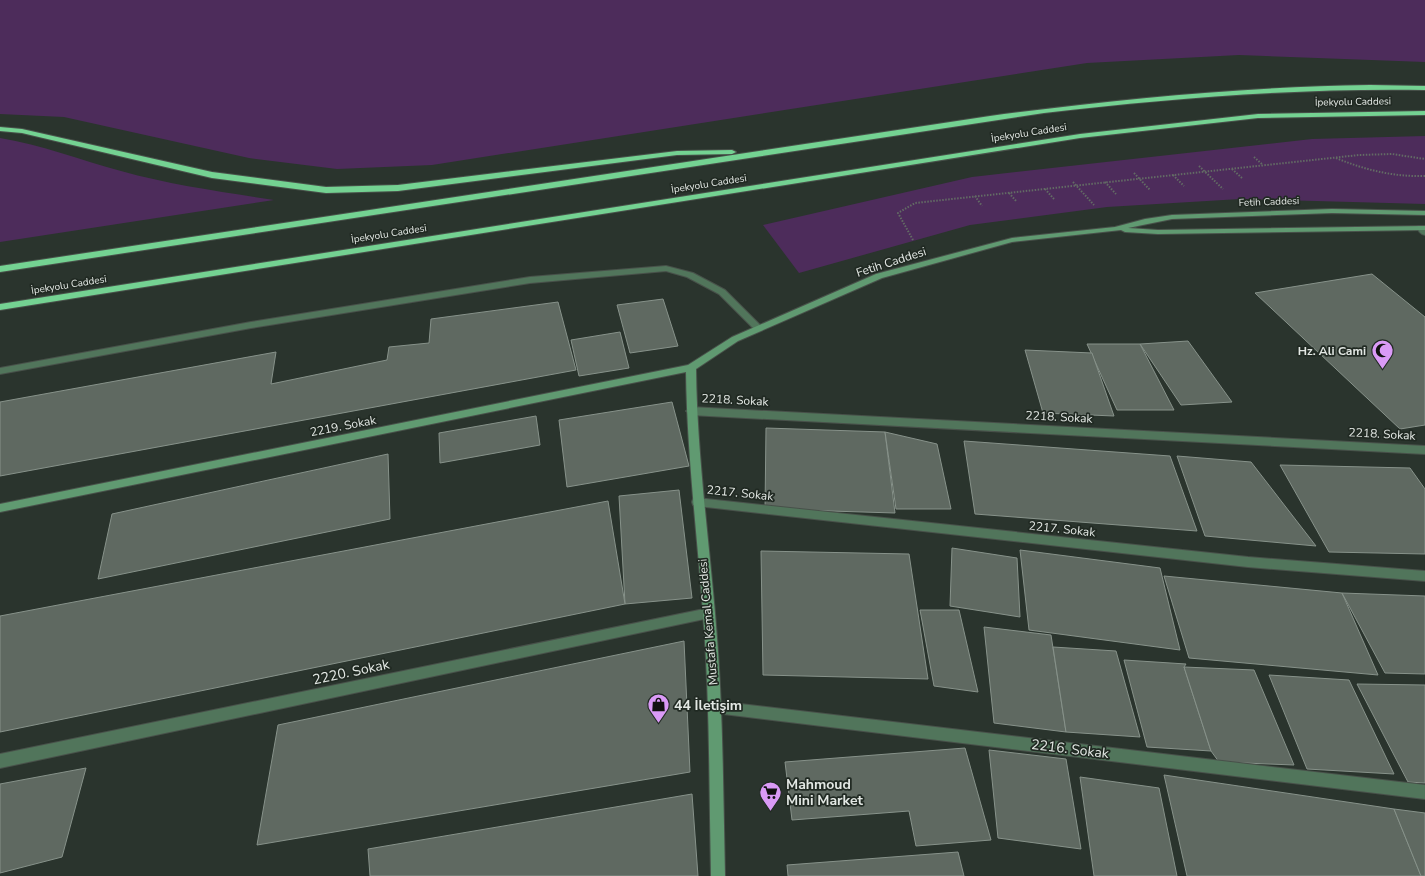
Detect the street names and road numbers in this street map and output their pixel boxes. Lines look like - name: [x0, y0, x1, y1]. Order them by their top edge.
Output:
- street label: İpekyolu Caddesi: [1315, 94, 1391, 110]
- street label: İpekyolu Caddesi: [990, 120, 1068, 146]
- street label: İpekyolu Caddesi: [670, 171, 748, 197]
- street label: Fetih Caddesi: [1238, 194, 1300, 210]
- street label: İpekyolu Caddesi: [350, 221, 428, 247]
- street label: Fetih Caddesi: [854, 243, 928, 281]
- street label: İpekyolu Caddesi: [30, 272, 108, 298]
- street label: 2218. Sokak: [701, 390, 770, 410]
- street label: 2218. Sokak: [1025, 407, 1094, 427]
- street label: 2219. Sokak: [309, 412, 378, 440]
- street label: 2218. Sokak: [1348, 424, 1417, 444]
- street label: 2217. Sokak: [706, 482, 775, 505]
- street label: 2217. Sokak: [1028, 518, 1097, 541]
- street label: Mustafa Kemal Caddesi: [695, 558, 721, 686]
- street label: 2220. Sokak: [311, 654, 392, 689]
- street label: 2216. Sokak: [1030, 735, 1111, 763]

